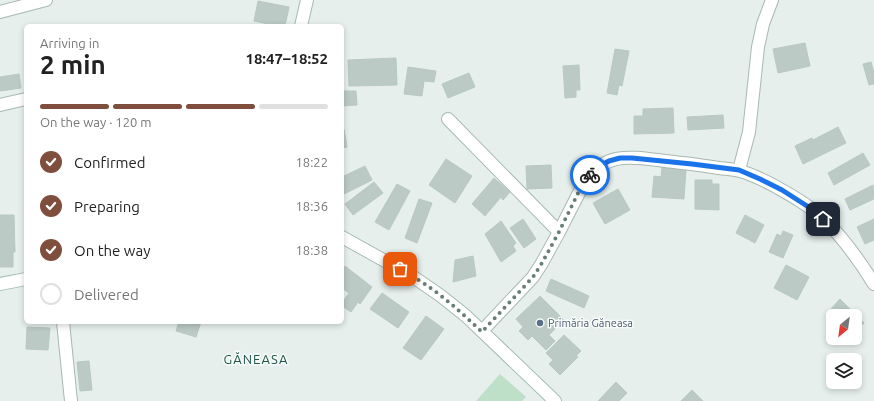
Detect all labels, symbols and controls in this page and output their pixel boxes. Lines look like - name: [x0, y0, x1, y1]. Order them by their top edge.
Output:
- text: Arriving in: [40, 36, 99, 50]
- text: 2 min: [40, 50, 106, 79]
- text: 18:47–18:52: [245, 50, 328, 67]
- text: On the way · 120 m: [40, 115, 152, 129]
- icon: check: [40, 151, 62, 173]
- text: Confirmed: [74, 154, 146, 171]
- text: 18:22: [295, 155, 328, 169]
- courier: [570, 155, 610, 195]
- icon: bike: [579, 164, 601, 186]
- icon: check: [40, 195, 62, 217]
- text: Preparing: [74, 198, 140, 215]
- text: 18:36: [295, 199, 328, 213]
- pin: [806, 202, 840, 236]
- icon: home: [812, 208, 834, 230]
- icon: check: [40, 239, 62, 261]
- text: On the way: [74, 242, 150, 259]
- text: 18:38: [295, 243, 328, 257]
- pin: [383, 252, 417, 286]
- icon: bag: [389, 258, 411, 280]
- text: Delivered: [74, 286, 139, 303]
- north arrow: [826, 309, 862, 345]
- map controls: [826, 309, 862, 389]
- place label: Primăria Găneasa: [548, 317, 633, 329]
- marker: Primăria Găneasa: [535, 318, 545, 328]
- district label: GĂNEASA: [224, 352, 288, 366]
- button: layers: [826, 353, 862, 389]

